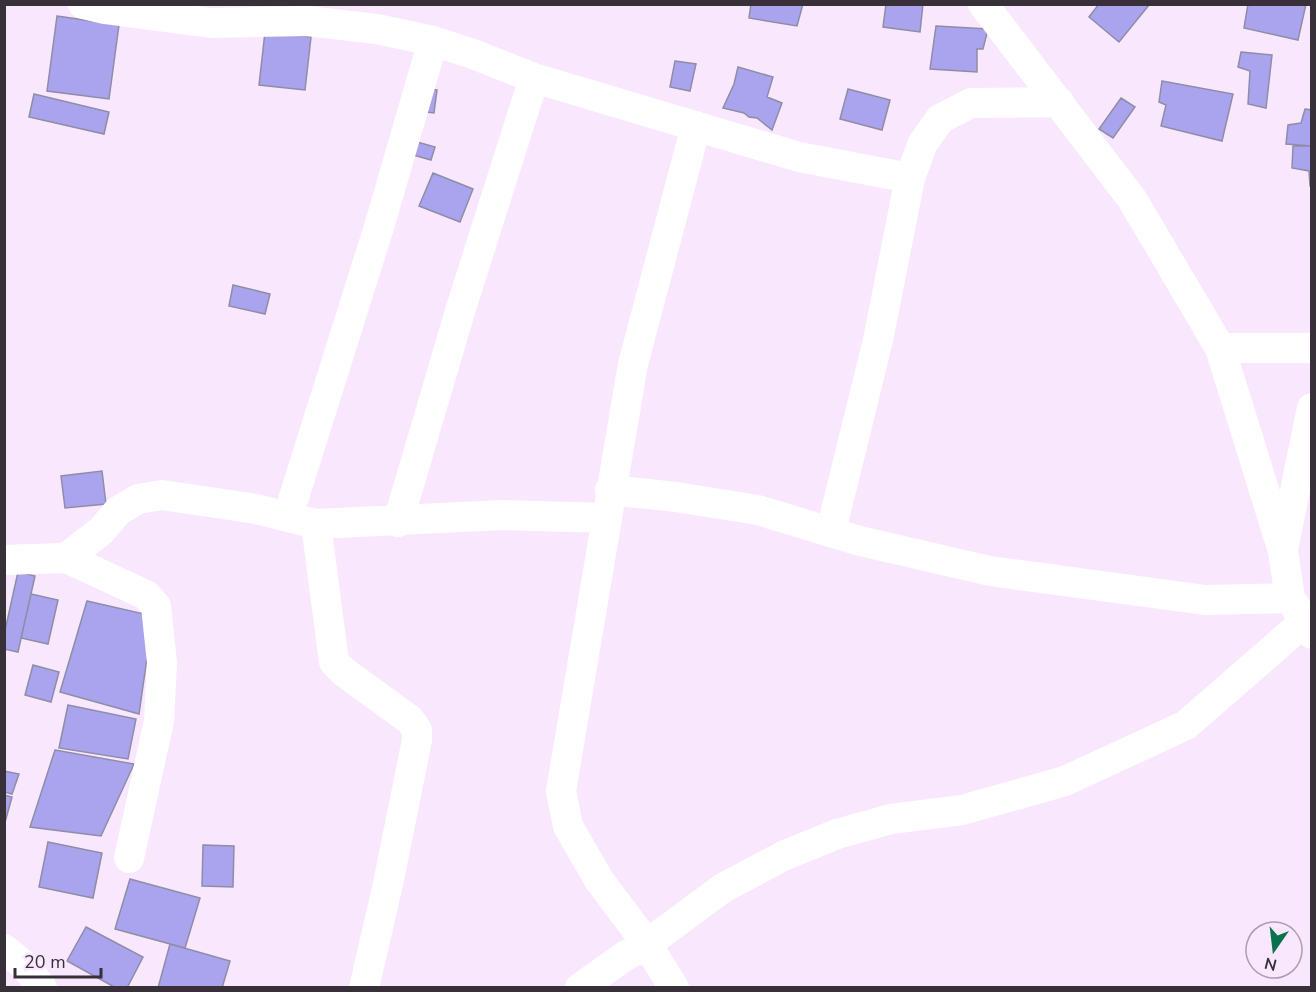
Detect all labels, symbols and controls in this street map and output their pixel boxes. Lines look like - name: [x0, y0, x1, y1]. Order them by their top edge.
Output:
- north arrow: [1244, 920, 1304, 980]
- scale bar: [15, 941, 100, 979]
- text: 20 m: [24, 950, 66, 974]
- text: N: [1262, 951, 1279, 976]

